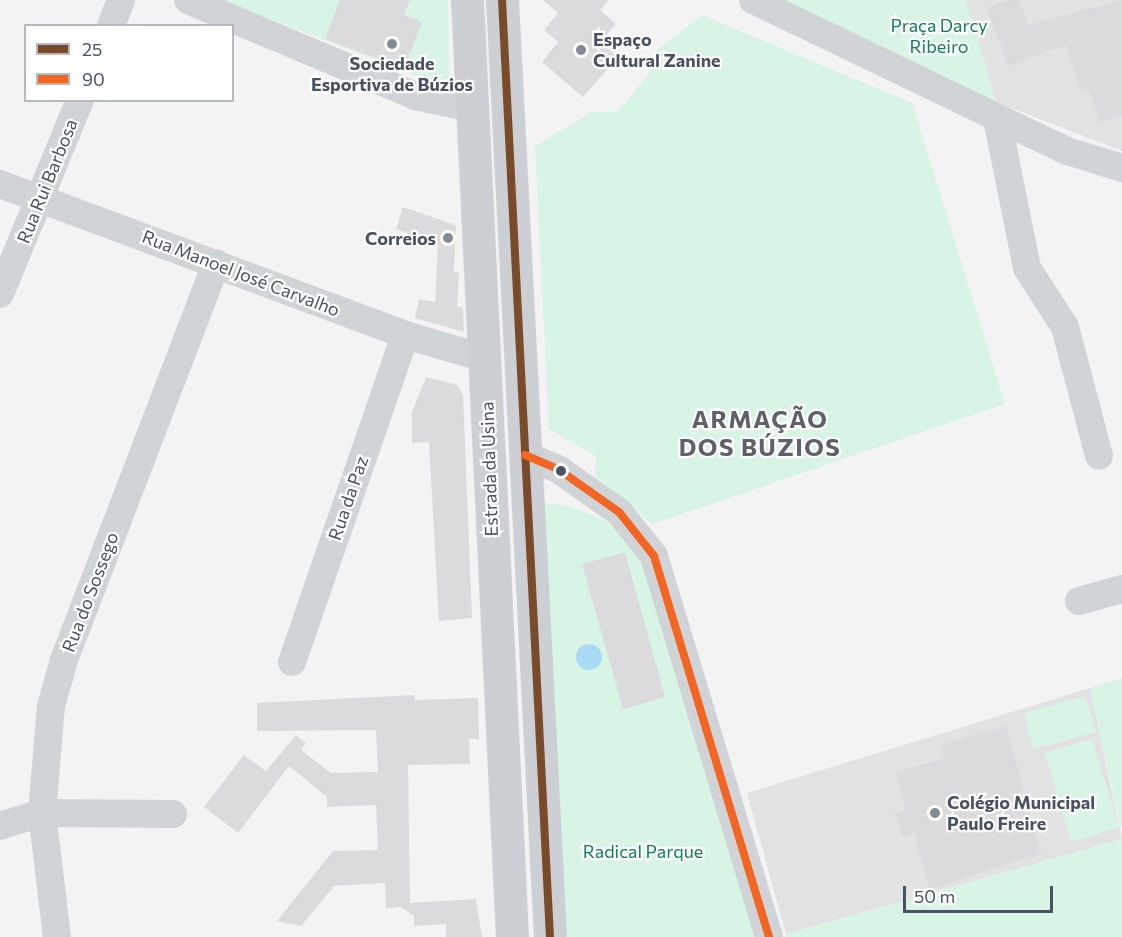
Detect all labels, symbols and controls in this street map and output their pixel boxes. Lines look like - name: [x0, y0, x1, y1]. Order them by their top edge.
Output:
- park label: Praça Darcy Ribeiro: [890, 15, 988, 57]
- legend: [24, 24, 234, 102]
- place label: Espaço Cultural Zanine: [593, 29, 721, 72]
- marker: Sociedade Esportiva de Búzios: [385, 37, 399, 51]
- text: 25: [82, 38, 102, 60]
- marker: Espaço Cultural Zanine: [574, 43, 588, 57]
- place label: Sociedade Esportiva de Búzios: [311, 53, 473, 96]
- text: 90: [82, 68, 105, 90]
- street label: Rua Rui Barbosa: [12, 116, 82, 246]
- street label: Rua Manoel José Carvalho: [139, 225, 343, 321]
- place label: Correios: [365, 227, 436, 249]
- marker: Correios: [441, 231, 455, 245]
- street label: Estrada da Usina: [476, 401, 502, 537]
- district label: ARMAÇÃO DOS BÚZIOS: [679, 405, 841, 461]
- street label: Rua da Paz: [323, 453, 373, 543]
- unlabelled marker: [555, 465, 567, 477]
- street label: Rua do Sossego: [57, 529, 123, 655]
- place label: Colégio Municipal Paulo Freire: [947, 792, 1095, 834]
- marker: Colégio Municipal Paulo Freire: [928, 806, 942, 820]
- park label: Radical Parque: [583, 840, 703, 862]
- scale bar: [906, 874, 1056, 912]
- text: 50 m: [914, 885, 955, 907]

